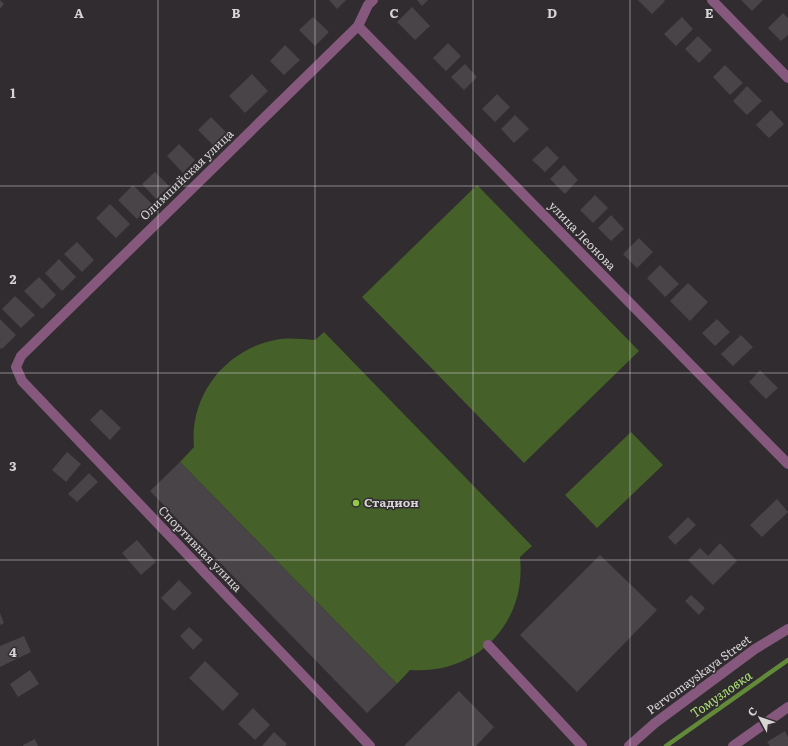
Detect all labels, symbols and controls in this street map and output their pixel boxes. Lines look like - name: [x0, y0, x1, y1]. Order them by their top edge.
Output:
- text: A: [74, 3, 84, 22]
- text: B: [232, 3, 241, 22]
- text: C: [389, 3, 399, 22]
- text: D: [547, 3, 557, 22]
- text: E: [705, 3, 714, 22]
- text: 1: [10, 83, 16, 102]
- street label: Олимпийская улица: [135, 124, 238, 224]
- street label: улица Леонова: [545, 197, 621, 274]
- text: 2: [10, 269, 17, 288]
- text: 3: [9, 456, 17, 475]
- place label: Стадион: [364, 493, 419, 511]
- marker: Стадион: [351, 498, 361, 508]
- street label: Спортивная улица: [155, 501, 247, 596]
- street label: Pervomayskaya Street: [642, 630, 754, 718]
- text: 4: [9, 642, 17, 661]
- water label: Томузловка: [686, 665, 756, 722]
- north arrow: [740, 698, 780, 738]
- text: С: [743, 703, 760, 719]

